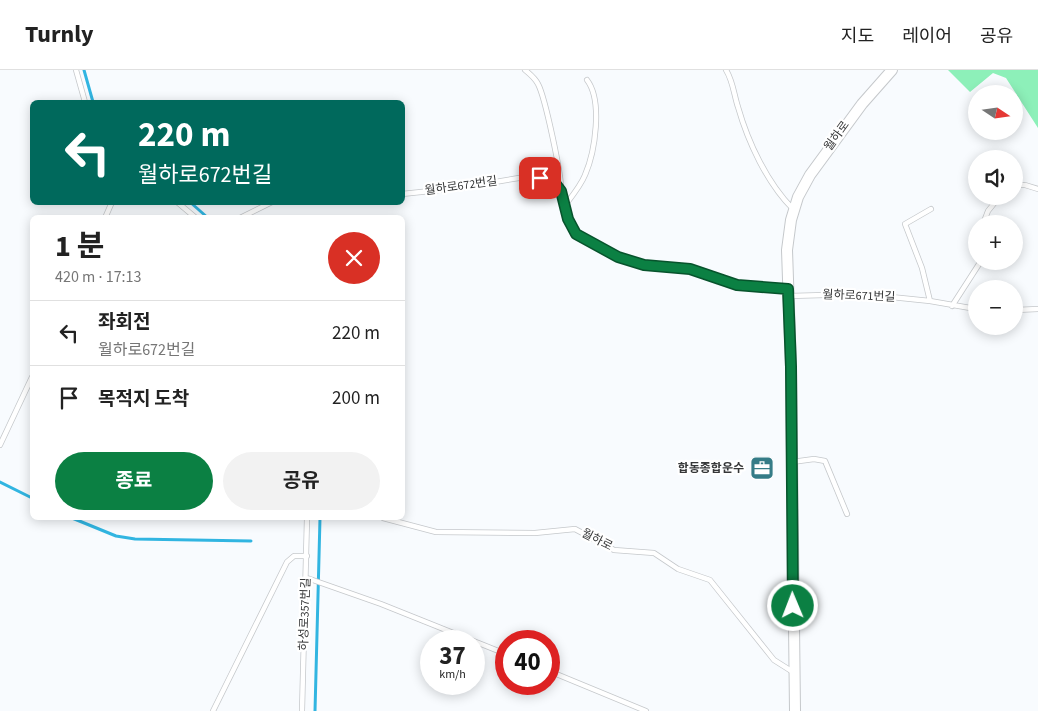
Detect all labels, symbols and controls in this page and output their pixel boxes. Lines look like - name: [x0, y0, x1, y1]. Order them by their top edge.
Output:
- text: Turnly: [25, 17, 94, 52]
- text: 지도: [841, 24, 874, 49]
- text: 레이어: [902, 24, 952, 49]
- text: 공유: [980, 24, 1013, 49]
- north arrow: [968, 85, 1022, 140]
- map controls: [968, 85, 1023, 335]
- text: 220 m: [138, 110, 230, 160]
- street label: 월하로: [820, 118, 854, 154]
- icon: left: [55, 120, 120, 185]
- button: sound: [968, 150, 1023, 205]
- pin: [519, 157, 561, 199]
- text: 월하로672번길: [138, 159, 272, 191]
- icon: arrive: [526, 164, 554, 192]
- street label: 월하로672번길: [424, 172, 498, 200]
- button: +: [968, 215, 1023, 270]
- text: 1 분: [55, 225, 104, 268]
- button: close: [328, 232, 380, 284]
- text: 420 m · 17:13: [55, 266, 142, 288]
- button: −: [968, 280, 1023, 335]
- street label: 월하로671번길: [822, 286, 896, 306]
- text: 좌회전: [98, 309, 150, 336]
- icon: left: [55, 319, 83, 347]
- text: 220 m: [332, 320, 380, 347]
- text: 월하로672번길: [98, 339, 195, 361]
- icon: arrive: [55, 384, 83, 412]
- text: 200 m: [332, 385, 380, 412]
- text: 목적지 도착: [98, 386, 189, 413]
- button: 종료: [55, 452, 213, 510]
- button: 공유: [223, 452, 380, 510]
- office icon: 합동종합운수: [749, 455, 775, 481]
- place label: 합동종합운수: [678, 460, 744, 477]
- street label: 월하로: [578, 525, 616, 555]
- street label: 하성로357번길: [295, 577, 315, 651]
- position arrow: [766, 579, 818, 631]
- speed limit sign: 40: [495, 630, 560, 695]
- text: 37: [439, 638, 466, 674]
- text: km/h: [439, 666, 466, 683]

